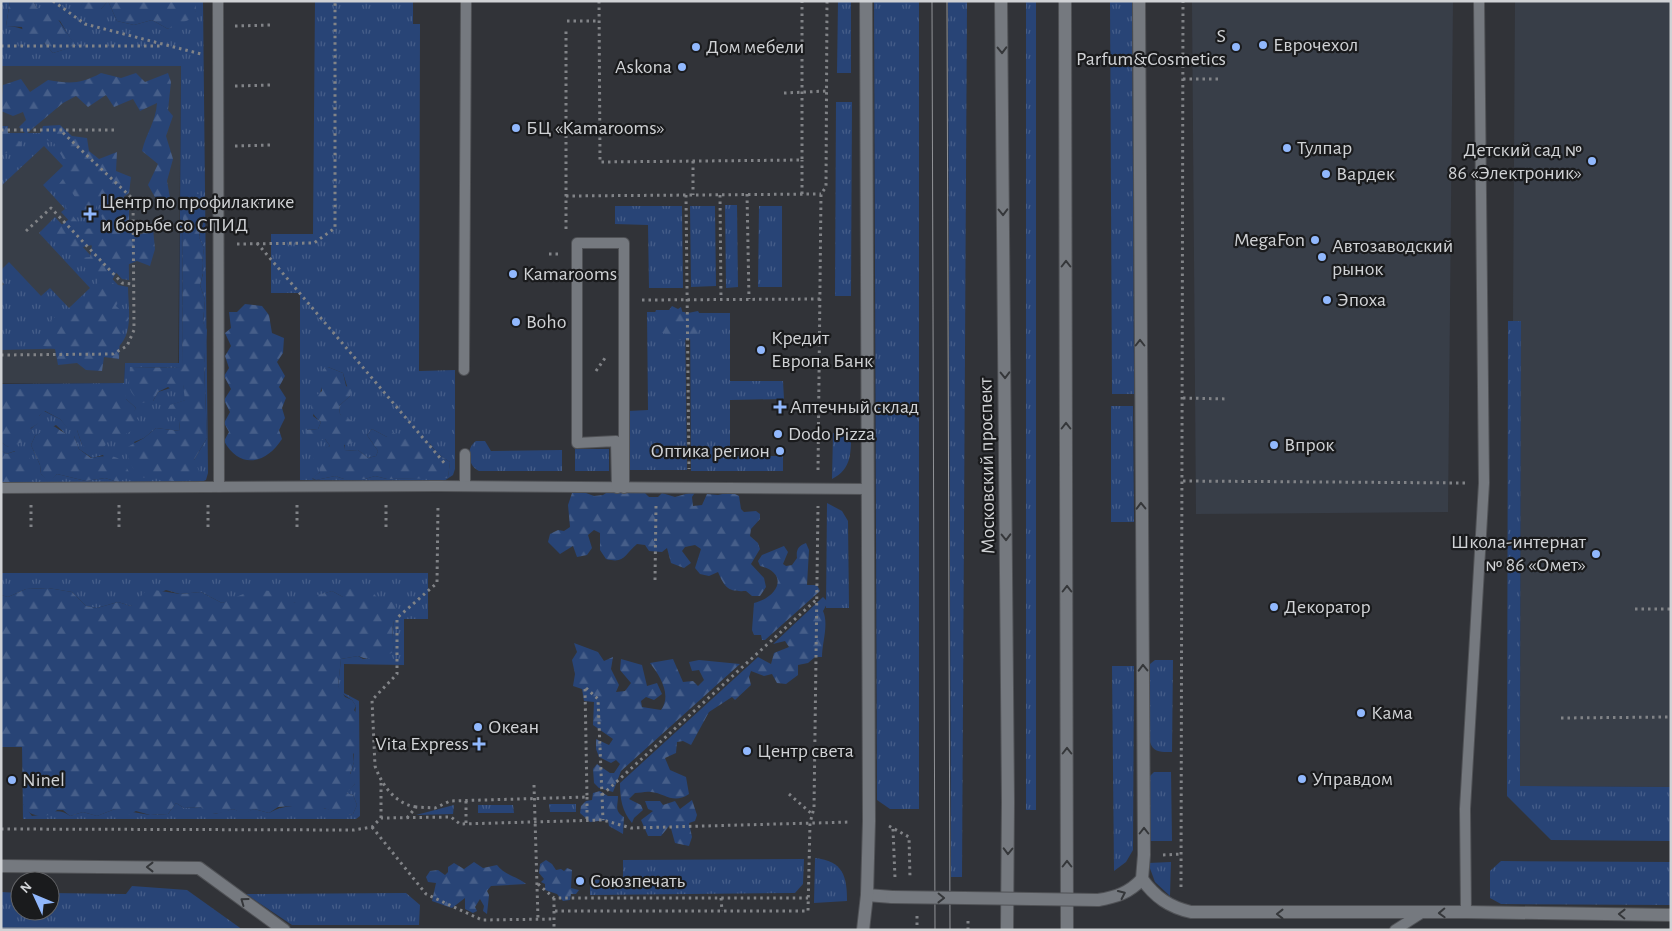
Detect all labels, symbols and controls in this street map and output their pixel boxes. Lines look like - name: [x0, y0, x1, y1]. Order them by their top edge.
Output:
- place label: S Parfum&Cosmetics: [1076, 26, 1226, 69]
- place label: Еврочехол: [1273, 35, 1358, 55]
- place label: Дом мебели: [706, 37, 804, 57]
- marker: Еврочехол: [1257, 39, 1269, 51]
- marker: Дом мебели: [690, 41, 702, 53]
- marker: S Parfum&Cosmetics: [1230, 41, 1242, 53]
- one-way arrow: [997, 46, 1007, 54]
- place label: Askona: [615, 57, 672, 77]
- marker: Askona: [676, 61, 688, 73]
- place label: БЦ «Kamarooms»: [526, 118, 665, 138]
- marker: БЦ «Kamarooms»: [510, 122, 522, 134]
- place label: Тулпар: [1297, 138, 1352, 158]
- place label: Детский сад № 86 «Электроник»: [1448, 140, 1582, 183]
- marker: Тулпар: [1281, 142, 1293, 154]
- marker: Детский сад № 86 «Электроник»: [1586, 155, 1598, 167]
- place label: Вардек: [1336, 164, 1395, 184]
- marker: Вардек: [1320, 168, 1332, 180]
- place label: Центр по профилактике и борьбе со СПИД: [101, 192, 294, 235]
- marker: Центр по профилактике и борьбе со СПИД: [83, 207, 97, 221]
- one-way arrow: [998, 209, 1008, 217]
- place label: MegaFon: [1234, 230, 1305, 250]
- marker: MegaFon: [1309, 234, 1321, 246]
- place label: Автозаводский рынок: [1332, 236, 1453, 279]
- marker: Автозаводский рынок: [1316, 251, 1328, 263]
- one-way arrow: [1061, 260, 1071, 268]
- place label: Kamarooms: [523, 264, 617, 284]
- marker: Kamarooms: [507, 268, 519, 280]
- place label: Эпоха: [1337, 290, 1386, 310]
- marker: Эпоха: [1321, 294, 1333, 306]
- place label: Boho: [526, 312, 567, 332]
- marker: Boho: [510, 316, 522, 328]
- place label: Кредит Европа Банк: [771, 328, 873, 371]
- one-way arrow: [1135, 339, 1145, 346]
- marker: Кредит Европа Банк: [755, 344, 767, 356]
- one-way arrow: [999, 371, 1010, 379]
- street label: Московский проспект: [975, 377, 999, 555]
- place label: Аптечный склад: [790, 397, 919, 417]
- marker: Аптечный склад: [774, 401, 786, 413]
- one-way arrow: [1061, 422, 1071, 430]
- place label: Dodo Pizza: [788, 424, 875, 444]
- marker: Dodo Pizza: [772, 428, 784, 440]
- place label: Впрок: [1284, 435, 1334, 455]
- marker: Впрок: [1268, 439, 1280, 451]
- place label: Оптика регион: [651, 441, 770, 461]
- marker: Оптика регион: [774, 445, 786, 457]
- one-way arrow: [1136, 501, 1146, 509]
- place label: Школа-интернат № 86 «Омет»: [1451, 532, 1587, 575]
- one-way arrow: [1001, 534, 1011, 542]
- marker: Школа-интернат № 86 «Омет»: [1590, 548, 1602, 560]
- one-way arrow: [1062, 585, 1072, 592]
- place label: Декоратор: [1284, 597, 1371, 617]
- marker: Декоратор: [1268, 601, 1280, 613]
- one-way arrow: [1138, 664, 1148, 672]
- place label: Кама: [1371, 703, 1413, 723]
- marker: Кама: [1355, 707, 1367, 719]
- place label: Океан: [488, 717, 539, 737]
- marker: Океан: [472, 721, 484, 733]
- place label: Vita Express: [375, 734, 469, 754]
- marker: Vita Express: [473, 738, 485, 750]
- place label: Центр света: [757, 741, 854, 761]
- marker: Центр света: [741, 745, 753, 757]
- one-way arrow: [1062, 747, 1072, 755]
- place label: Управдом: [1312, 769, 1393, 789]
- place label: Ninel: [22, 770, 65, 790]
- marker: Управдом: [1296, 773, 1308, 785]
- marker: Ninel: [6, 774, 18, 786]
- one-way arrow: [1139, 826, 1149, 834]
- one-way arrow: [1003, 848, 1013, 855]
- one-way arrow: [1062, 859, 1072, 867]
- one-way arrow: [146, 862, 154, 872]
- north arrow: [10, 871, 60, 921]
- place label: Союзпечать: [590, 871, 685, 891]
- marker: Союзпечать: [574, 875, 586, 887]
- text: N: [18, 879, 35, 896]
- one-way arrow: [1117, 889, 1126, 900]
- one-way arrow: [937, 892, 945, 903]
- one-way arrow: [240, 898, 250, 907]
- one-way arrow: [1438, 908, 1446, 918]
- one-way arrow: [1275, 909, 1283, 919]
- one-way arrow: [1618, 909, 1626, 919]

